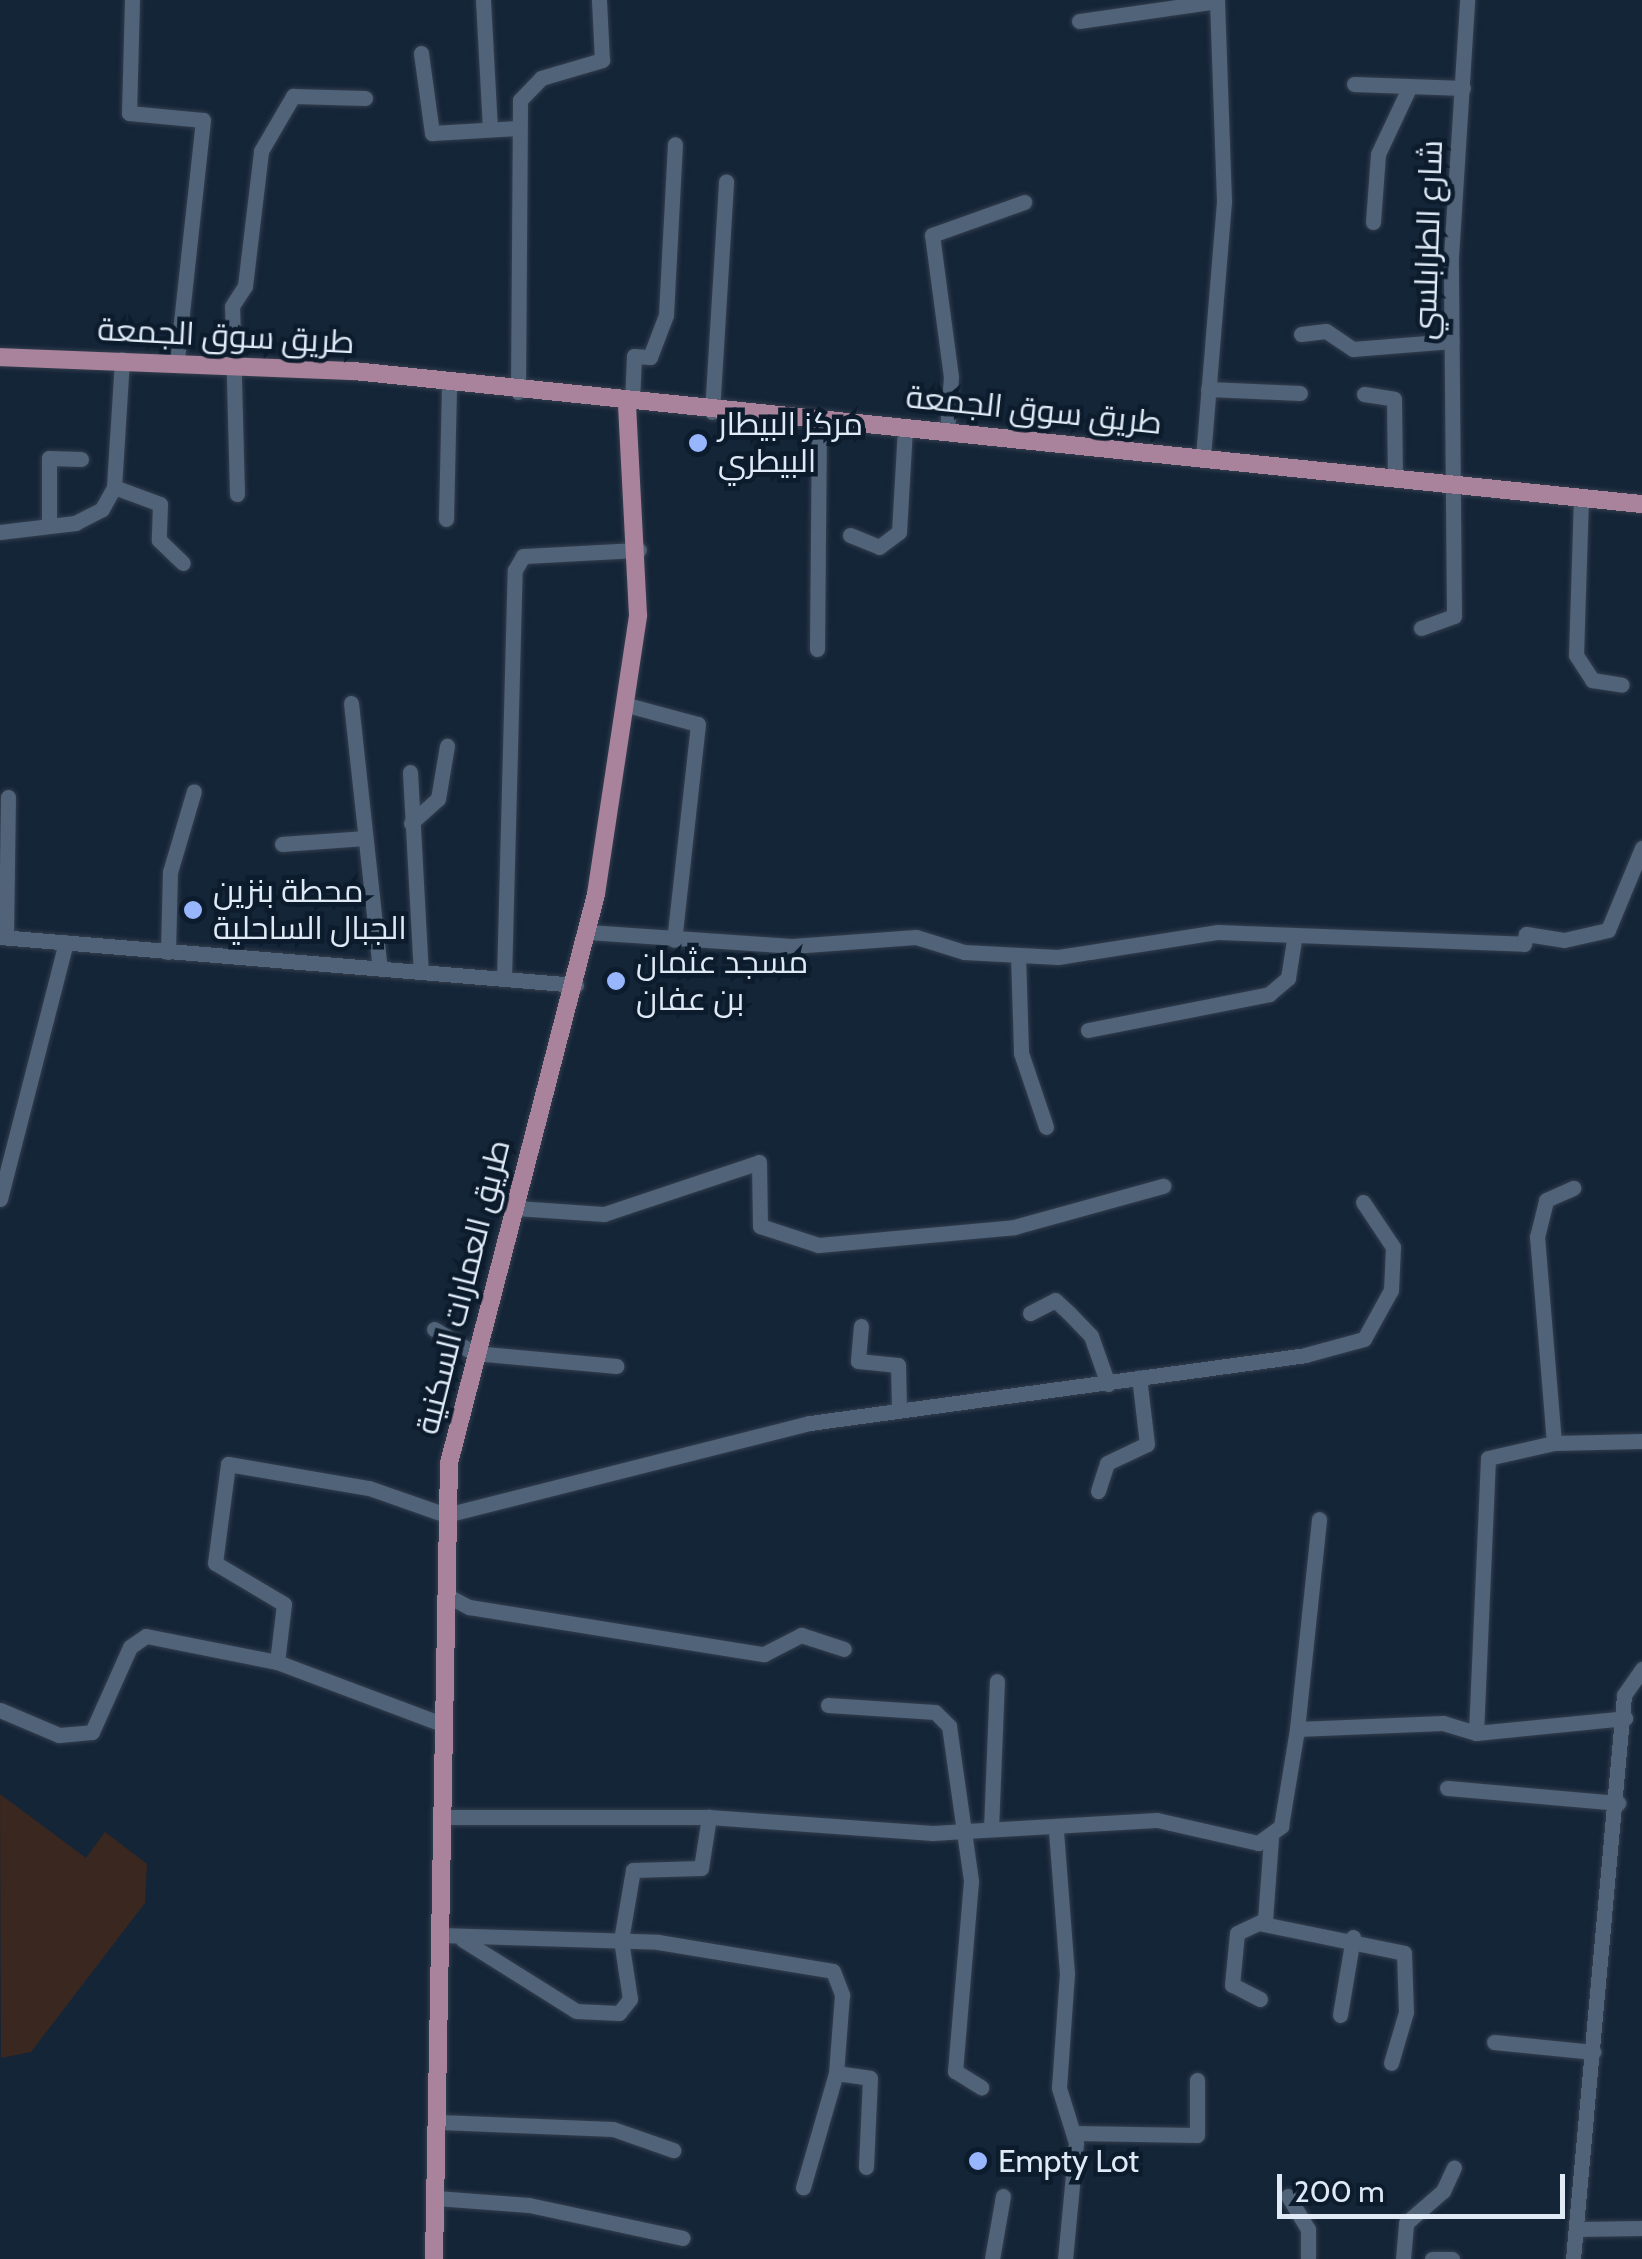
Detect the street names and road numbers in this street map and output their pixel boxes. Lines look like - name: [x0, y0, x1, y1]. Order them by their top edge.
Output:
- street label: شارع الطرابلسي: [1405, 139, 1451, 341]
- street label: طريق سوق الجمعة: [97, 310, 355, 362]
- street label: طريق سوق الجمعة: [904, 377, 1164, 443]
- street label: طريق العمارات السكنية: [408, 1136, 518, 1438]

